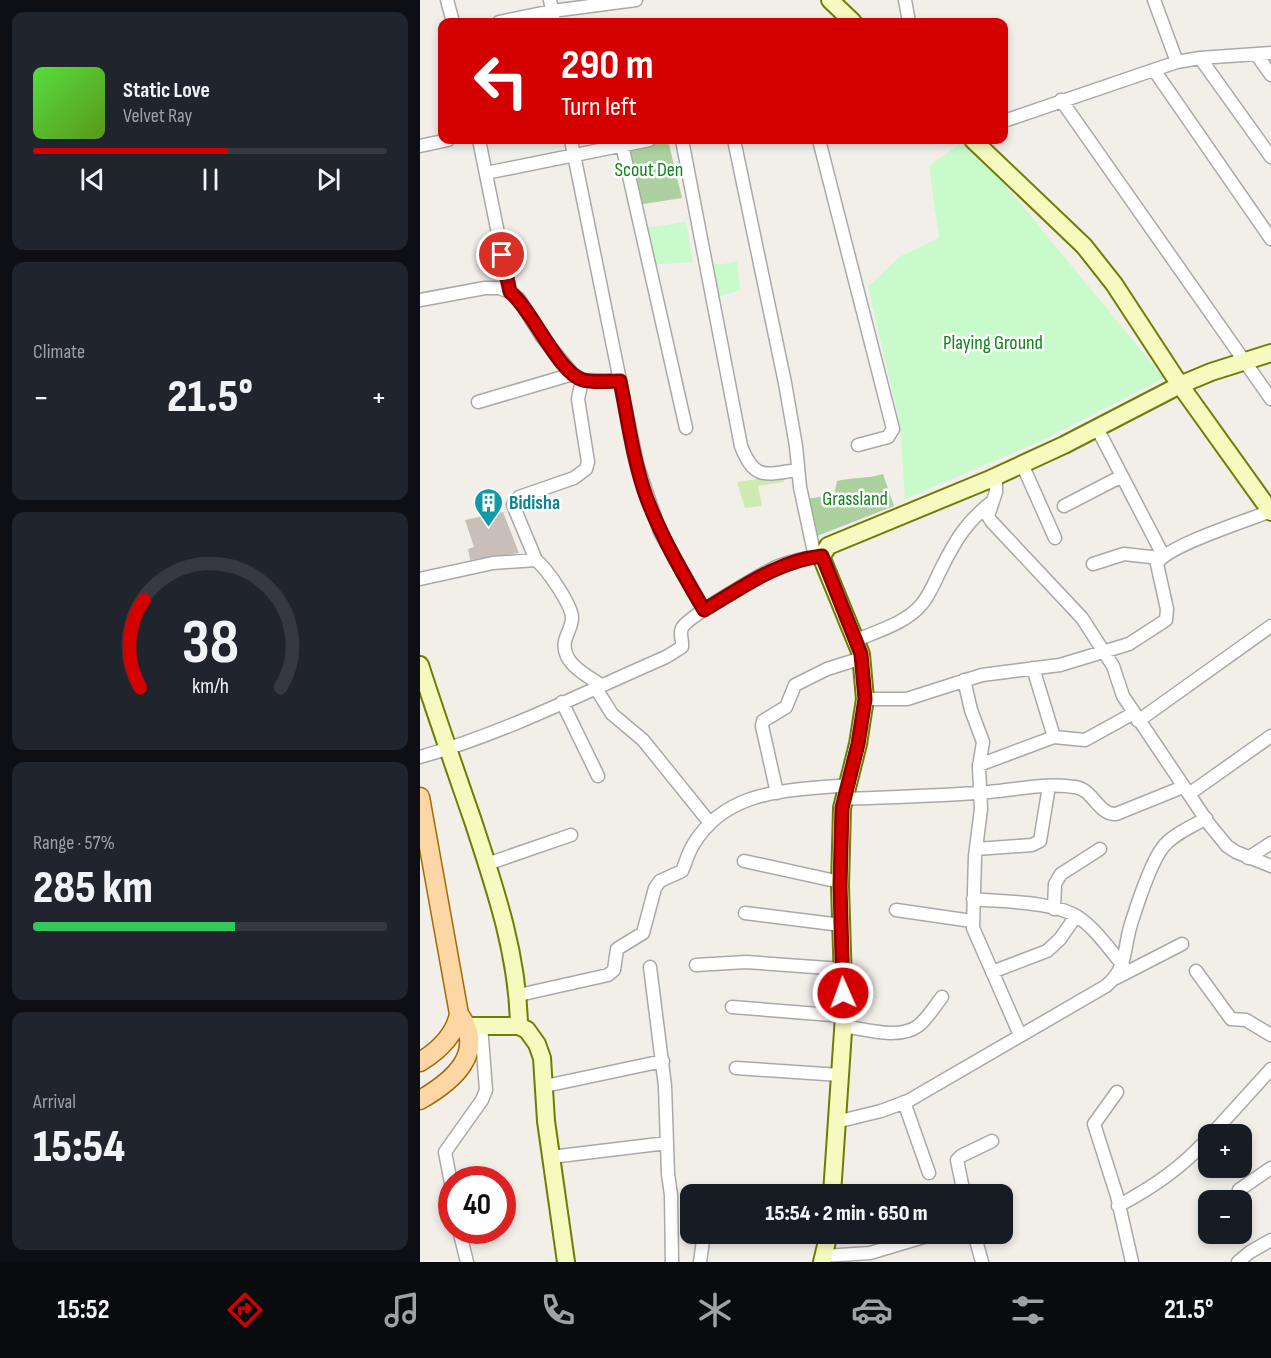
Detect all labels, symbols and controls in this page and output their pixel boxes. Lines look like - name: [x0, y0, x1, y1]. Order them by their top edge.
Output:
- text: 290 m: [561, 40, 654, 91]
- icon: left: [462, 42, 540, 120]
- text: Static Love: [123, 77, 210, 104]
- text: Turn left: [561, 91, 637, 123]
- text: Velvet Ray: [123, 104, 192, 128]
- park label: Scout Den: [615, 158, 683, 182]
- icon: previous: [76, 163, 109, 196]
- icon: pause: [194, 163, 227, 196]
- icon: next: [312, 163, 345, 196]
- pin: [476, 229, 527, 280]
- icon: arrive: [485, 238, 518, 271]
- park label: Playing Ground: [943, 331, 1043, 355]
- text: Climate: [33, 340, 85, 364]
- text: 21.5°: [167, 370, 253, 425]
- text: −: [33, 378, 49, 418]
- text: +: [371, 378, 387, 418]
- building icon: Bidisha: [472, 486, 504, 528]
- park label: Grassland: [822, 487, 888, 511]
- place label: Bidisha: [509, 491, 560, 515]
- text: 38: [181, 606, 239, 681]
- text: km/h: [191, 674, 229, 699]
- text: Range · 57%: [33, 831, 115, 855]
- text: 285 km: [33, 861, 153, 916]
- position arrow: [811, 961, 875, 1025]
- text: Arrival: [33, 1090, 76, 1114]
- text: 15:54: [33, 1120, 125, 1175]
- map controls: [1198, 1124, 1252, 1244]
- button: +: [1198, 1124, 1252, 1178]
- speed limit sign: 40: [438, 1166, 516, 1244]
- button: −: [1198, 1190, 1252, 1244]
- text: 15:54 · 2 min · 650 m: [765, 1200, 928, 1227]
- icon: directions: [224, 1289, 266, 1331]
- icon: music: [381, 1289, 423, 1331]
- icon: phone: [537, 1289, 579, 1331]
- icon: climate: [694, 1289, 736, 1331]
- icon: car: [851, 1289, 893, 1331]
- icon: filters: [1007, 1289, 1049, 1331]
- text: 15:52: [57, 1294, 110, 1326]
- text: 21.5°: [1164, 1294, 1214, 1326]

